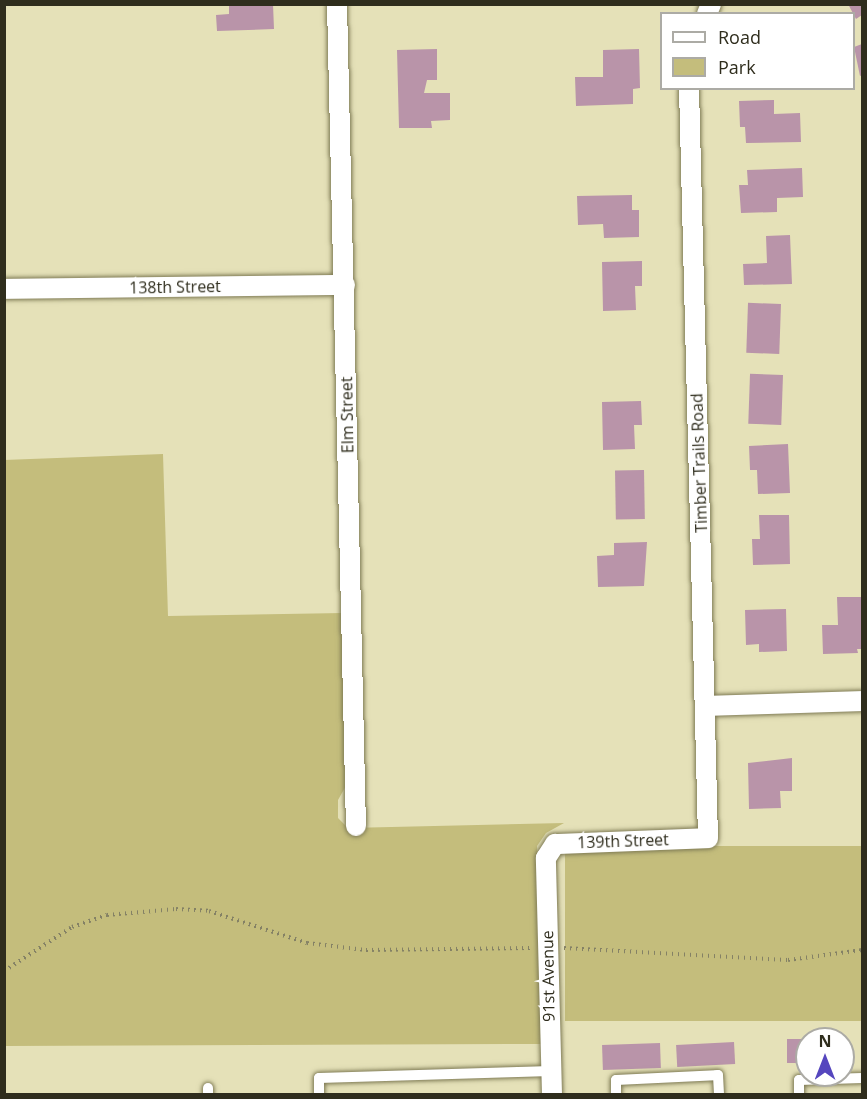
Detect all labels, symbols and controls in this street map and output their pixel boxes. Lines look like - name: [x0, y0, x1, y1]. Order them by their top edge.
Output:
- legend: [660, 12, 855, 90]
- text: Road: [718, 25, 761, 49]
- text: Park: [718, 55, 756, 79]
- street label: 138th Street: [129, 277, 221, 297]
- street label: Elm Street: [337, 377, 357, 453]
- street label: Timber Trails Road: [687, 393, 711, 533]
- street label: 139th Street: [577, 830, 669, 852]
- street label: 91st Avenue: [538, 930, 558, 1022]
- north arrow: [795, 1027, 855, 1087]
- text: N: [818, 1030, 832, 1052]

